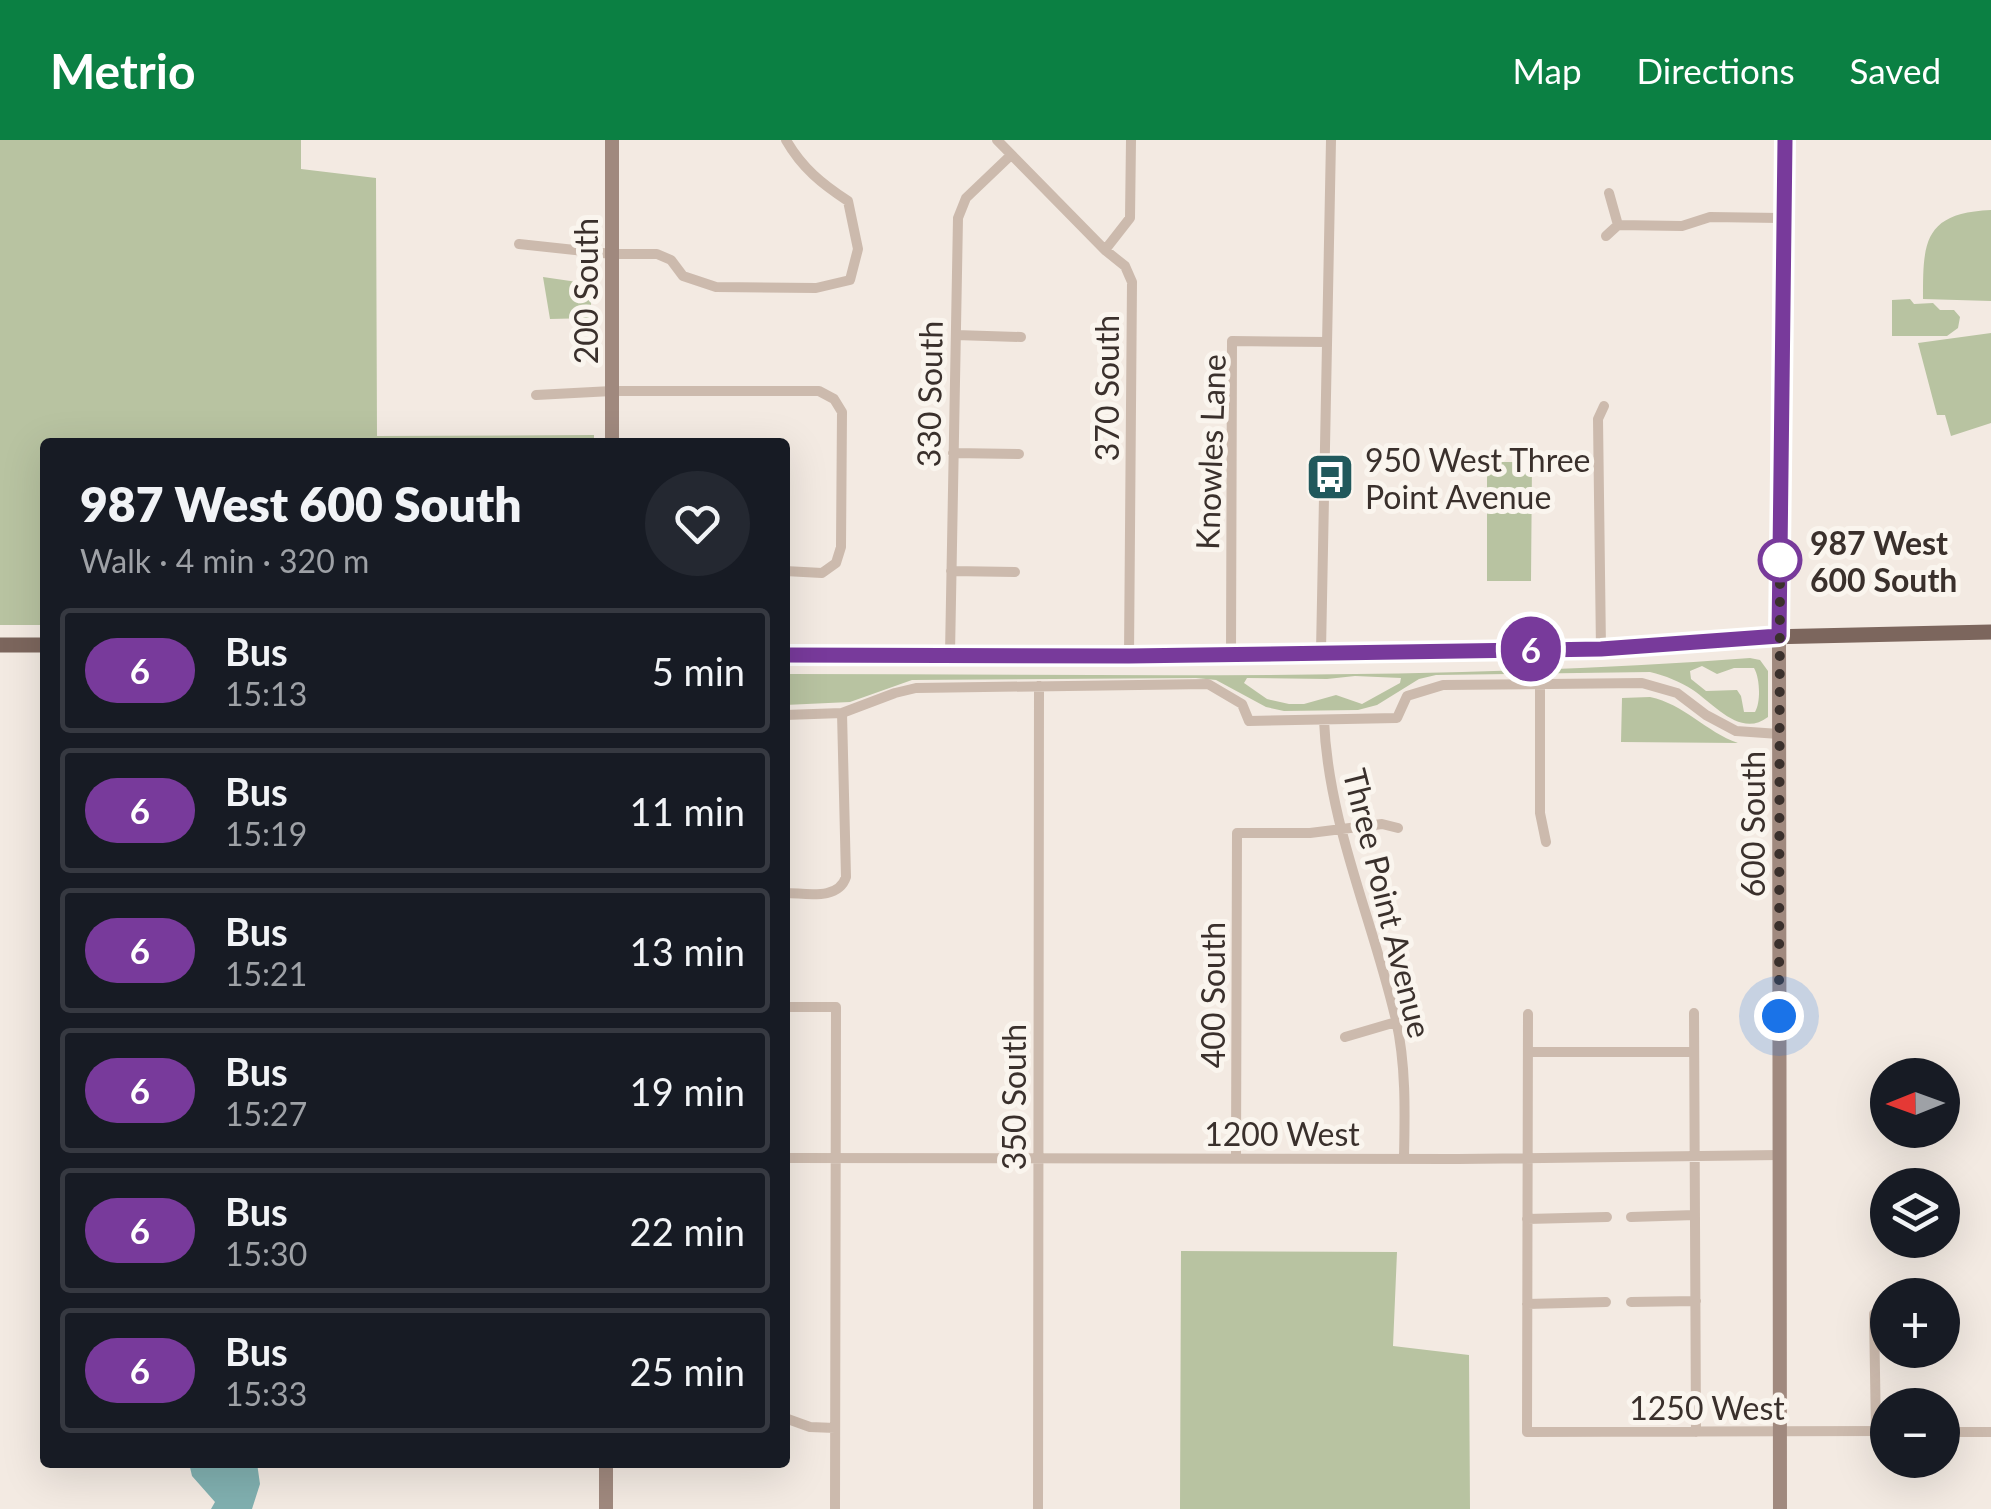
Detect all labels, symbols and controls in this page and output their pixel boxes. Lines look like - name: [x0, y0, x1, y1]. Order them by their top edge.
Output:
- text: Metrio: [50, 42, 196, 99]
- text: Map: [1513, 49, 1582, 91]
- text: Directions: [1637, 49, 1795, 91]
- text: Saved: [1850, 49, 1941, 91]
- street label: 200 South: [566, 218, 605, 364]
- street label: 370 South: [1087, 315, 1126, 461]
- street label: 330 South: [908, 320, 950, 468]
- street label: Knowles Lane: [1187, 354, 1233, 550]
- place label: 950 West Three Point Avenue: [1365, 440, 1591, 516]
- bus stop icon: 950 West Three Point Avenue: [1304, 451, 1356, 503]
- button: heart: [645, 471, 750, 576]
- text: 987 West 600 South: [80, 475, 522, 532]
- place label: 987 West 600 South: [1810, 523, 1957, 599]
- marker: 987 West 600 South: [1759, 539, 1801, 581]
- text: Walk · 4 min · 320 m: [80, 541, 369, 580]
- line badge: 6: [1498, 616, 1564, 682]
- text: Bus: [225, 628, 288, 674]
- text: 6: [1521, 628, 1541, 670]
- text: 5 min: [652, 648, 745, 694]
- text: 6: [130, 649, 150, 691]
- text: 15:13: [225, 674, 307, 713]
- street label: 600 South: [1733, 751, 1772, 897]
- street label: Three Point Avenue: [1336, 764, 1440, 1042]
- text: Bus: [225, 768, 288, 814]
- text: 11 min: [630, 788, 745, 834]
- text: 6: [130, 789, 150, 831]
- text: 15:19: [225, 814, 307, 853]
- text: Bus: [225, 908, 288, 954]
- street label: 400 South: [1193, 922, 1232, 1068]
- text: 13 min: [630, 928, 745, 974]
- text: 6: [130, 929, 150, 971]
- text: 15:21: [225, 954, 307, 993]
- your location: [1754, 991, 1804, 1041]
- street label: 350 South: [994, 1024, 1033, 1170]
- text: Bus: [225, 1048, 288, 1094]
- north arrow: [1870, 1058, 1960, 1148]
- map controls: [1870, 1058, 1960, 1478]
- text: 19 min: [630, 1068, 745, 1114]
- text: 6: [130, 1069, 150, 1111]
- text: 15:27: [225, 1094, 307, 1133]
- street label: 1200 West: [1204, 1114, 1360, 1153]
- button: layers: [1870, 1168, 1960, 1258]
- text: Bus: [225, 1188, 288, 1234]
- text: 22 min: [630, 1208, 745, 1254]
- text: 6: [130, 1209, 150, 1251]
- text: 15:30: [225, 1234, 307, 1273]
- button: +: [1870, 1278, 1960, 1368]
- text: Bus: [225, 1328, 288, 1374]
- text: 25 min: [630, 1348, 745, 1394]
- text: 6: [130, 1349, 150, 1391]
- text: 15:33: [225, 1374, 307, 1413]
- street label: 1250 West: [1629, 1388, 1785, 1427]
- button: −: [1870, 1388, 1960, 1478]

